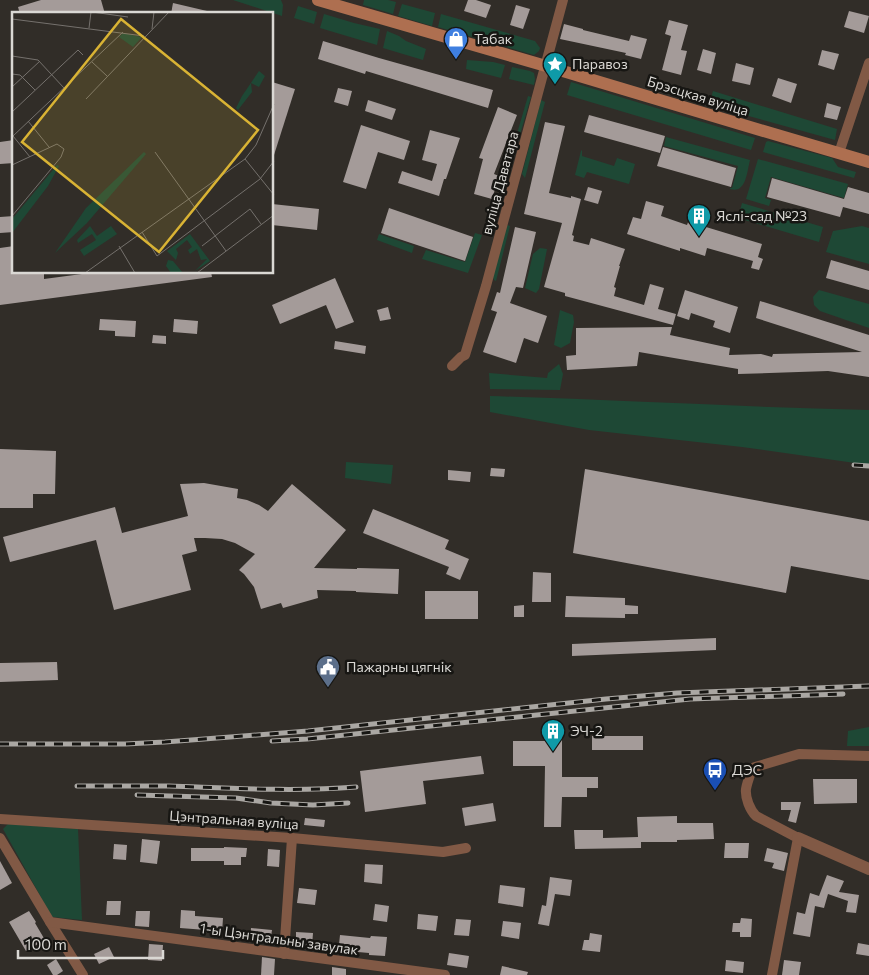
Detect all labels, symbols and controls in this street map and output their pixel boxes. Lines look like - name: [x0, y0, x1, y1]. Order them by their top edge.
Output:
- inset map: [12, 12, 274, 274]
- shop icon: Табак: [443, 26, 469, 60]
- place label: Табак: [474, 30, 513, 47]
- place icon: Паравоз: [542, 51, 568, 85]
- place label: Паравоз: [572, 55, 628, 72]
- street label: Брэсцкая вуліца: [645, 72, 751, 119]
- street label: вуліца Даватара: [478, 129, 521, 236]
- building icon: Яслі-сад №23: [686, 203, 712, 237]
- place label: Яслі-сад №23: [716, 207, 807, 224]
- public building icon: Пажарны цягнік: [315, 654, 341, 688]
- place label: Пажарны цягнік: [346, 658, 452, 675]
- building icon: ЭЧ-2: [540, 718, 566, 752]
- place label: ЭЧ-2: [570, 722, 603, 739]
- bus stop icon: ДЭС: [702, 757, 728, 791]
- place label: ДЭС: [732, 761, 762, 778]
- street label: Цэнтральная вуліца: [169, 807, 299, 832]
- street label: 1-ы Цэнтральны завулак: [199, 919, 360, 958]
- scale bar: [18, 928, 162, 960]
- text: 100 m: [25, 935, 67, 953]

